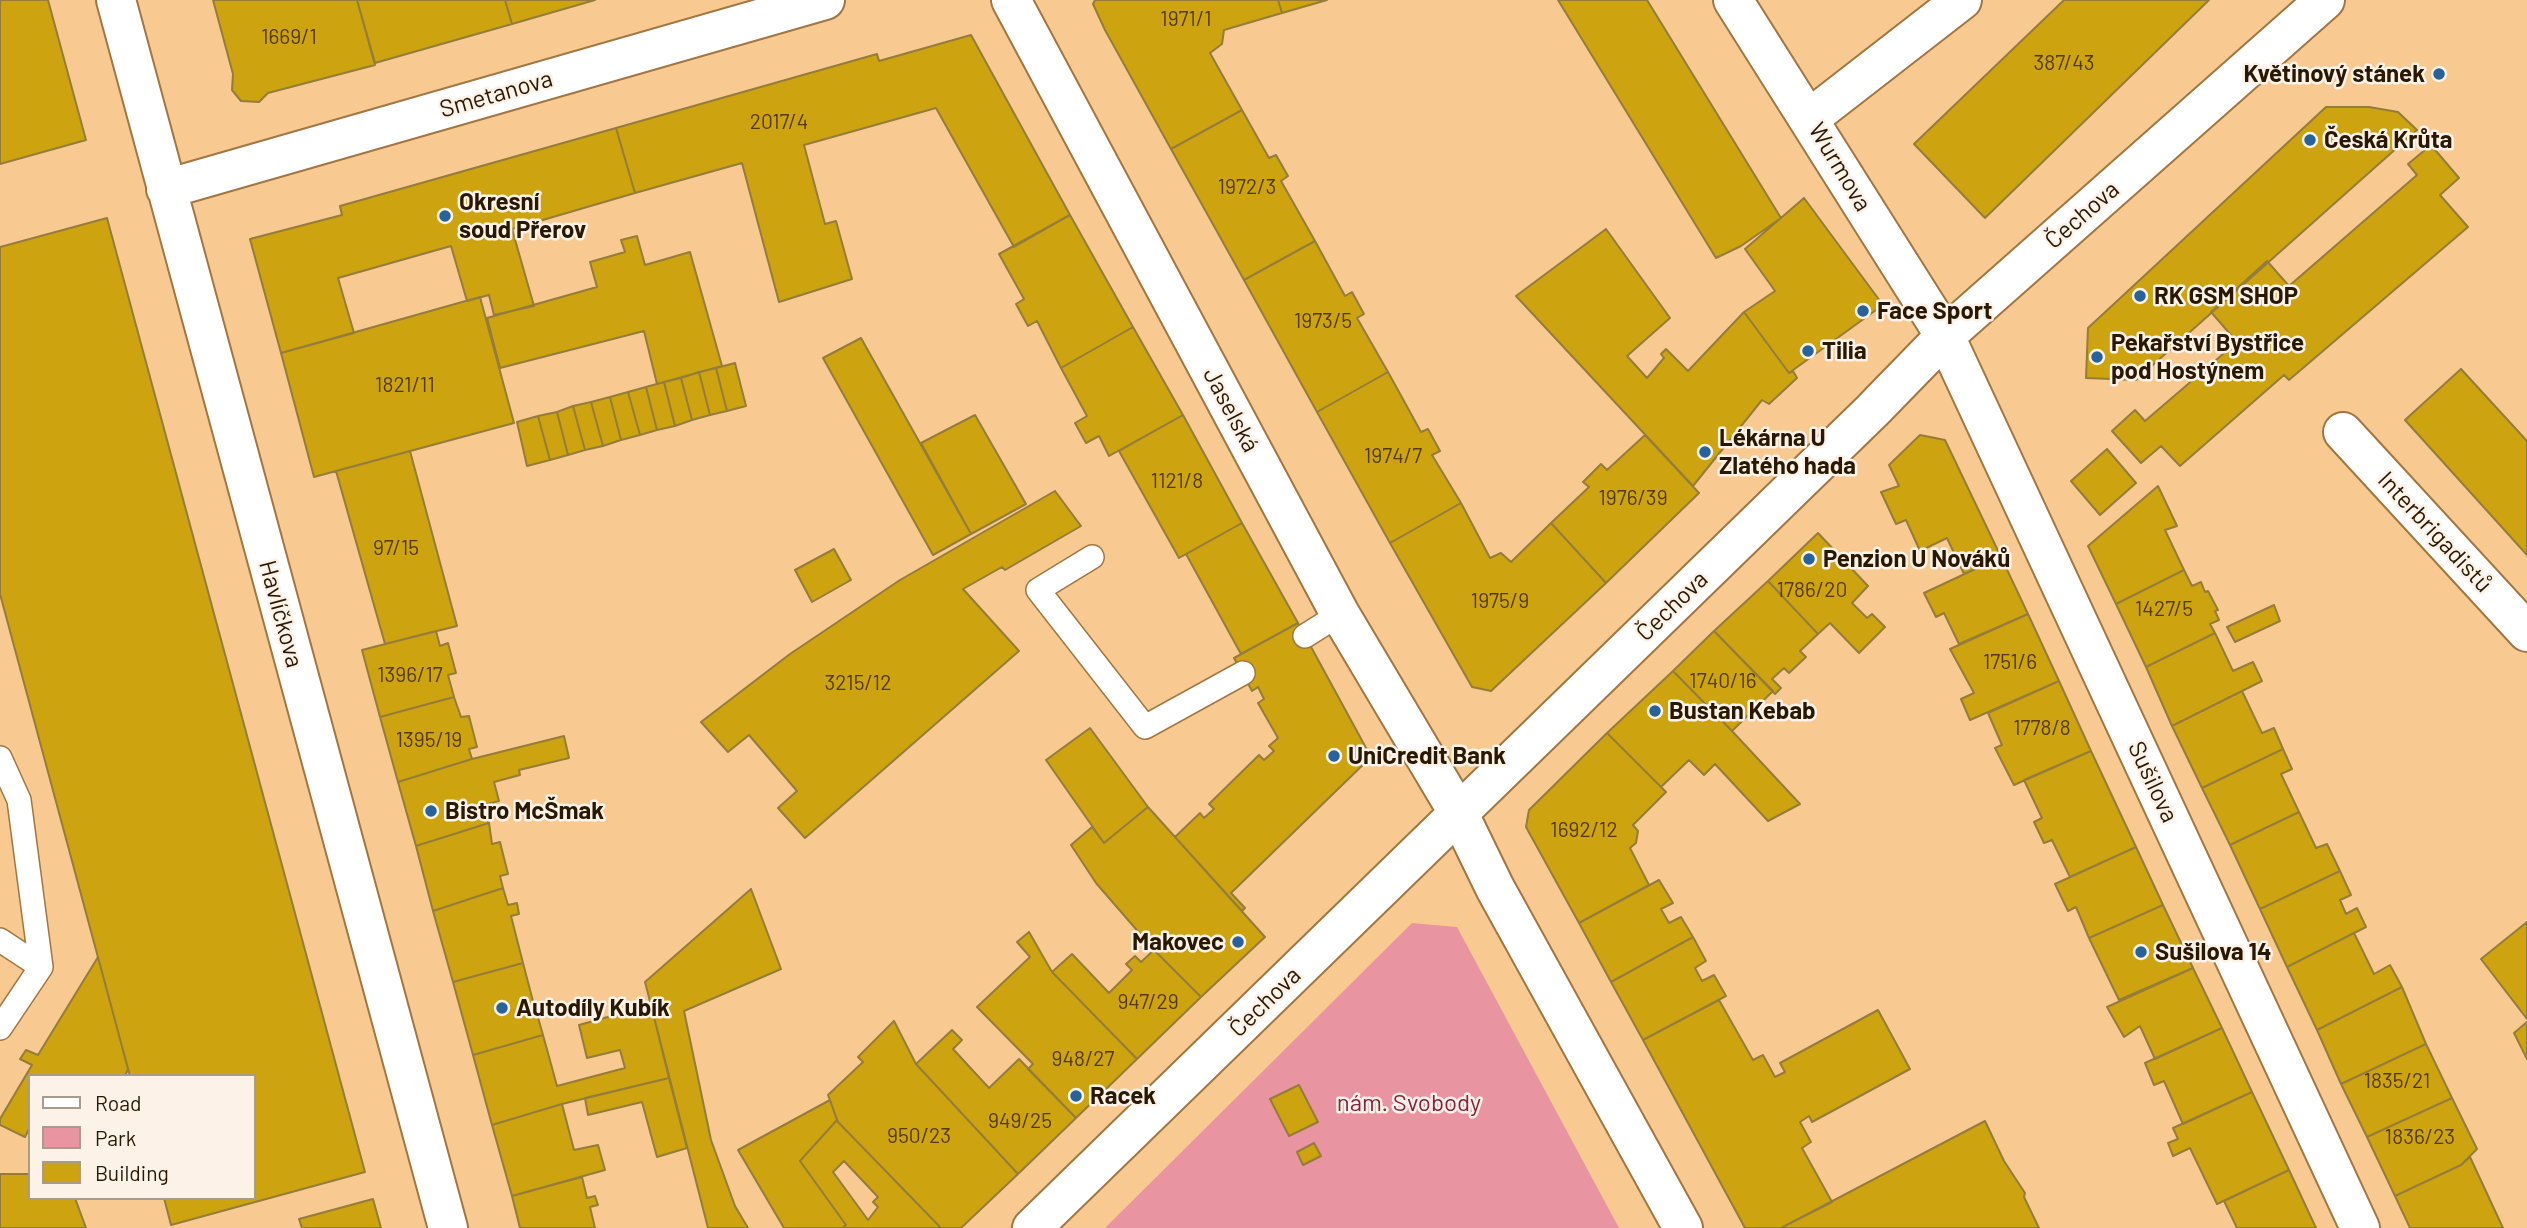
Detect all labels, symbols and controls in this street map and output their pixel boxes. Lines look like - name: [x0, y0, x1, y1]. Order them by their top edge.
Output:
- house number: 1971/1: [1160, 6, 1212, 32]
- house number: 1669/1: [261, 24, 317, 50]
- house number: 387/43: [2033, 50, 2095, 76]
- place label: Květinový stánek: [2244, 60, 2425, 88]
- street label: Smetanova: [436, 64, 556, 124]
- marker: Květinový stánek: [2431, 66, 2447, 82]
- house number: 2017/4: [750, 109, 808, 135]
- street label: Wurmova: [1802, 118, 1878, 216]
- place label: Česká Krůta: [2324, 126, 2452, 154]
- marker: Česká Krůta: [2302, 132, 2318, 148]
- house number: 1972/3: [1218, 174, 1276, 200]
- street label: Čechova: [2039, 175, 2125, 255]
- place label: Okresní soud Přerov: [459, 188, 586, 244]
- marker: Okresní soud Přerov: [437, 208, 453, 224]
- place label: RK GSM SHOP: [2154, 282, 2298, 310]
- marker: RK GSM SHOP: [2132, 288, 2148, 304]
- place label: Face Sport: [1877, 297, 1992, 325]
- marker: Face Sport: [1855, 303, 1871, 319]
- house number: 1973/5: [1294, 308, 1352, 334]
- place label: Pekařství Bystřice pod Hostýnem: [2111, 329, 2304, 385]
- place label: Tilia: [1822, 337, 1867, 365]
- marker: Tilia: [1800, 343, 1816, 359]
- marker: Pekařství Bystřice pod Hostýnem: [2089, 349, 2105, 365]
- street label: Jaselská: [1197, 363, 1265, 457]
- house number: 1821/11: [375, 372, 435, 398]
- place label: Lékárna U Zlatého hada: [1719, 424, 1856, 480]
- house number: 1974/7: [1364, 443, 1422, 469]
- marker: Lékárna U Zlatého hada: [1697, 444, 1713, 460]
- street label: Interbrigadistů: [2372, 466, 2498, 598]
- house number: 1121/8: [1151, 468, 1203, 494]
- house number: 1976/39: [1598, 485, 1668, 511]
- house number: 97/15: [373, 535, 419, 561]
- place label: Penzion U Nováků: [1823, 545, 2010, 573]
- marker: Penzion U Nováků: [1801, 551, 1817, 567]
- street label: Havlíčkova: [253, 557, 309, 671]
- street label: Čechova: [1630, 565, 1714, 647]
- house number: 1786/20: [1777, 577, 1847, 603]
- house number: 1975/9: [1471, 588, 1529, 614]
- house number: 1427/5: [2135, 596, 2193, 622]
- house number: 1751/6: [1983, 649, 2037, 675]
- house number: 1396/17: [377, 662, 443, 688]
- house number: 1740/16: [1689, 668, 1757, 694]
- house number: 3215/12: [825, 670, 891, 696]
- place label: Bustan Kebab: [1669, 697, 1816, 725]
- marker: Bustan Kebab: [1647, 703, 1663, 719]
- house number: 1778/8: [2013, 715, 2071, 741]
- house number: 1395/19: [396, 727, 462, 753]
- street label: Sušilova: [2122, 737, 2184, 827]
- place label: UniCredit Bank: [1348, 742, 1506, 770]
- marker: UniCredit Bank: [1326, 748, 1342, 764]
- place label: Bistro McŠmak: [445, 797, 604, 825]
- marker: Bistro McŠmak: [423, 803, 439, 819]
- house number: 1692/12: [1550, 817, 1618, 843]
- place label: Makovec: [1132, 928, 1224, 956]
- marker: Makovec: [1230, 934, 1246, 950]
- place label: Sušilova 14: [2155, 938, 2271, 966]
- marker: Sušilova 14: [2133, 944, 2149, 960]
- street label: Čechova: [1223, 961, 1307, 1043]
- house number: 947/29: [1117, 989, 1179, 1015]
- place label: Autodíly Kubík: [516, 994, 670, 1022]
- marker: Autodíly Kubík: [494, 1000, 510, 1016]
- house number: 948/27: [1051, 1046, 1115, 1072]
- house number: 1835/21: [2364, 1068, 2430, 1094]
- legend: [28, 1074, 256, 1200]
- place label: Racek: [1090, 1082, 1156, 1110]
- marker: Racek: [1068, 1088, 1084, 1104]
- park label: nám. Svobody: [1337, 1089, 1481, 1117]
- text: Road: [95, 1090, 141, 1115]
- house number: 949/25: [988, 1108, 1052, 1134]
- house number: 950/23: [887, 1123, 951, 1149]
- house number: 1836/23: [2385, 1124, 2455, 1150]
- text: Park: [95, 1125, 136, 1150]
- text: Building: [95, 1160, 169, 1185]

